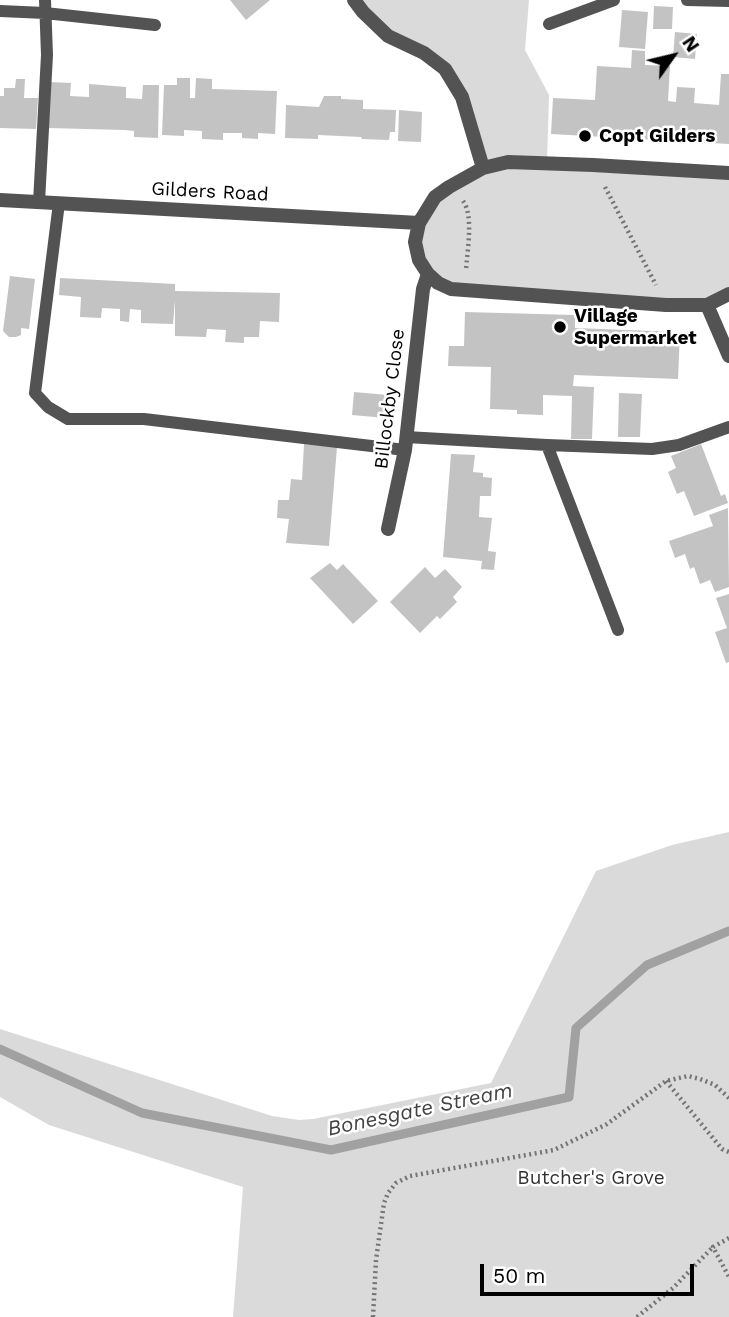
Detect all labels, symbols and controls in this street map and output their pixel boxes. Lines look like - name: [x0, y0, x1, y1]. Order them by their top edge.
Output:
- north arrow: [638, 21, 708, 91]
- text: N: [677, 32, 704, 56]
- place label: Copt Gilders: [599, 125, 715, 147]
- marker: Copt Gilders: [577, 128, 593, 144]
- street label: Gilders Road: [151, 178, 269, 206]
- place label: Village Supermarket: [574, 305, 697, 349]
- marker: Village Supermarket: [552, 319, 568, 335]
- street label: Billockby Close: [370, 328, 410, 470]
- water label: Bonesgate Stream: [325, 1078, 515, 1142]
- park label: Butcher's Grove: [517, 1167, 665, 1189]
- scale bar: [484, 1250, 698, 1294]
- text: 50 m: [493, 1263, 545, 1288]

